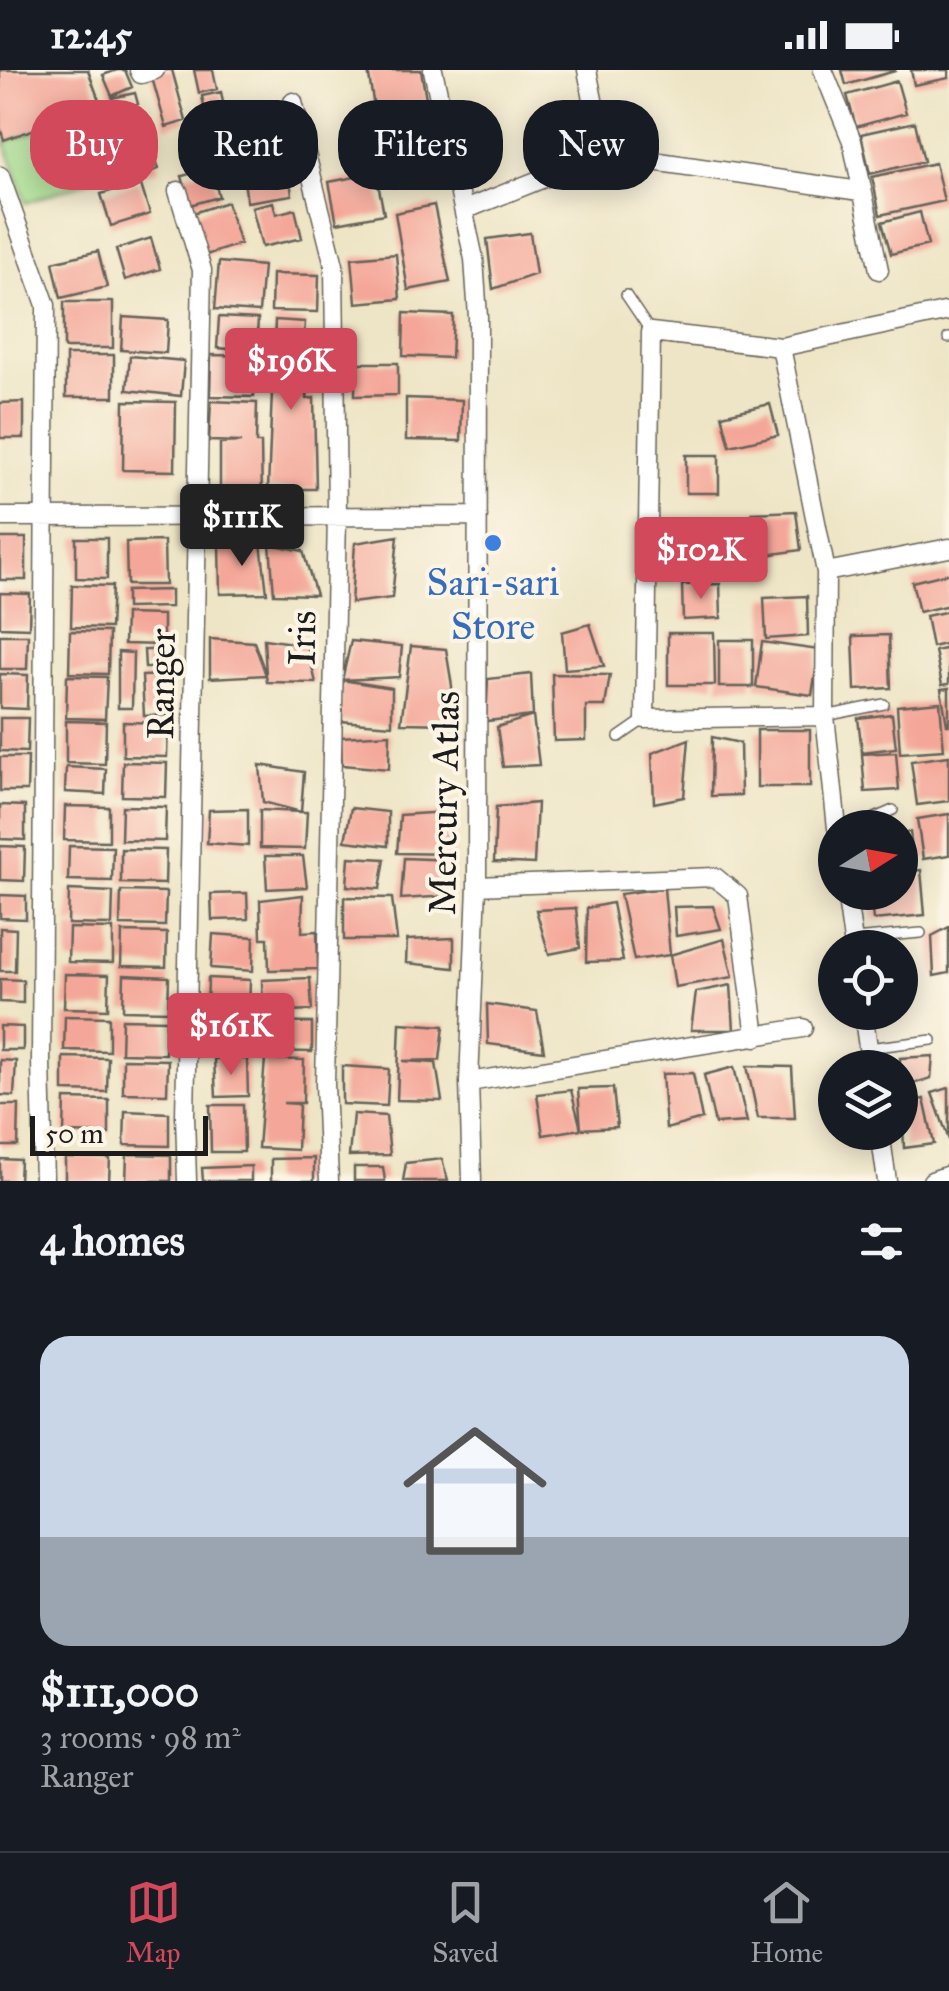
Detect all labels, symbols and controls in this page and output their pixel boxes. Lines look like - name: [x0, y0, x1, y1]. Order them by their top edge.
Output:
- text: 12:45: [50, 12, 132, 58]
- chip: Buy: [30, 100, 158, 190]
- chip: Rent: [178, 100, 318, 190]
- chip: Filters: [338, 100, 503, 190]
- chip: New: [523, 100, 659, 190]
- pin: $196K: [221, 328, 361, 413]
- text: $196K: [247, 341, 335, 380]
- pin: $111K: [172, 484, 312, 569]
- text: $111K: [202, 497, 282, 536]
- pin: $102K: [631, 517, 771, 602]
- text: $102K: [657, 530, 745, 569]
- marker: Sari-sari Store: [482, 532, 504, 554]
- place label: Sari-sari Store: [427, 559, 559, 649]
- street label: Iris: [279, 610, 325, 666]
- street label: Ranger: [137, 627, 185, 740]
- street label: Mercury Atlas: [419, 691, 469, 915]
- north arrow: [818, 810, 918, 910]
- map controls: [818, 810, 918, 1150]
- button: locate: [818, 930, 918, 1030]
- pin: $161K: [161, 993, 301, 1078]
- text: $161K: [189, 1006, 273, 1045]
- button: layers: [818, 1050, 918, 1150]
- scale bar: [30, 1111, 208, 1156]
- text: 50 m: [45, 1116, 104, 1151]
- icon: filters: [854, 1214, 909, 1269]
- text: 4 homes: [40, 1215, 185, 1267]
- icon: home: [385, 1401, 565, 1581]
- text: $111,000: [40, 1666, 199, 1718]
- text: 3 rooms · 98 m²: [40, 1718, 241, 1757]
- text: Ranger: [40, 1757, 134, 1796]
- tab: Map: [126, 1875, 181, 1970]
- tab: Saved: [432, 1875, 499, 1970]
- tab: Home: [750, 1875, 823, 1970]

